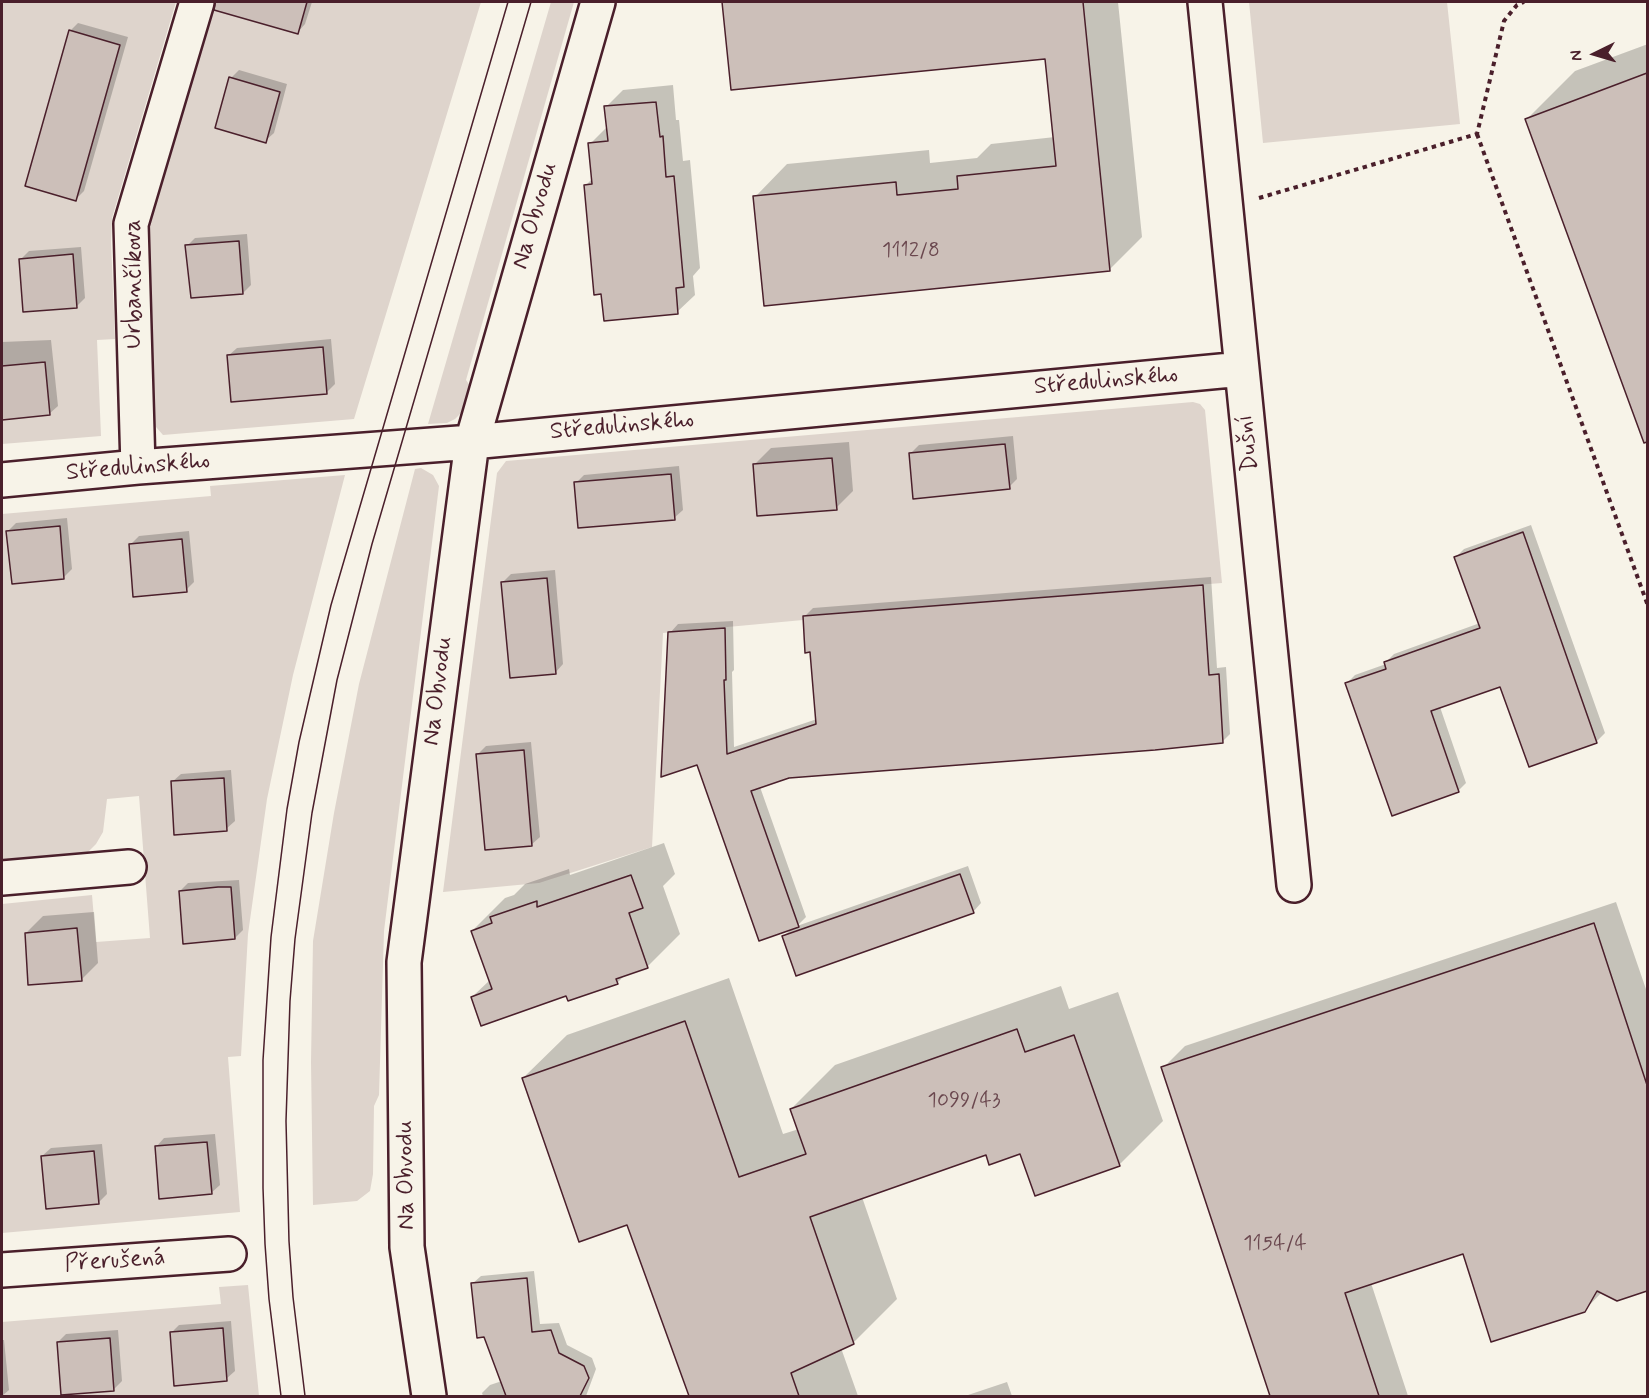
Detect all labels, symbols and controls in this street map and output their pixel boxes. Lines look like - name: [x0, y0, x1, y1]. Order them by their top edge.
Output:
- north arrow: [1565, 24, 1625, 84]
- text: N: [1566, 49, 1587, 62]
- street label: Na Obvodu: [507, 159, 565, 273]
- street label: Urbančíkova: [121, 219, 149, 349]
- house number: 1112/8: [882, 239, 940, 265]
- street label: Středulinského: [1033, 361, 1179, 403]
- street label: Středulinského: [549, 406, 695, 448]
- street label: Dušní: [1232, 413, 1266, 473]
- street label: Středulinského: [65, 447, 211, 489]
- street label: Na Obvodu: [418, 635, 460, 747]
- house number: 1099/43: [927, 1089, 1001, 1115]
- street label: Na Obvodu: [392, 1120, 422, 1230]
- house number: 1154/4: [1243, 1232, 1307, 1258]
- street label: Přerušená: [64, 1244, 166, 1280]

